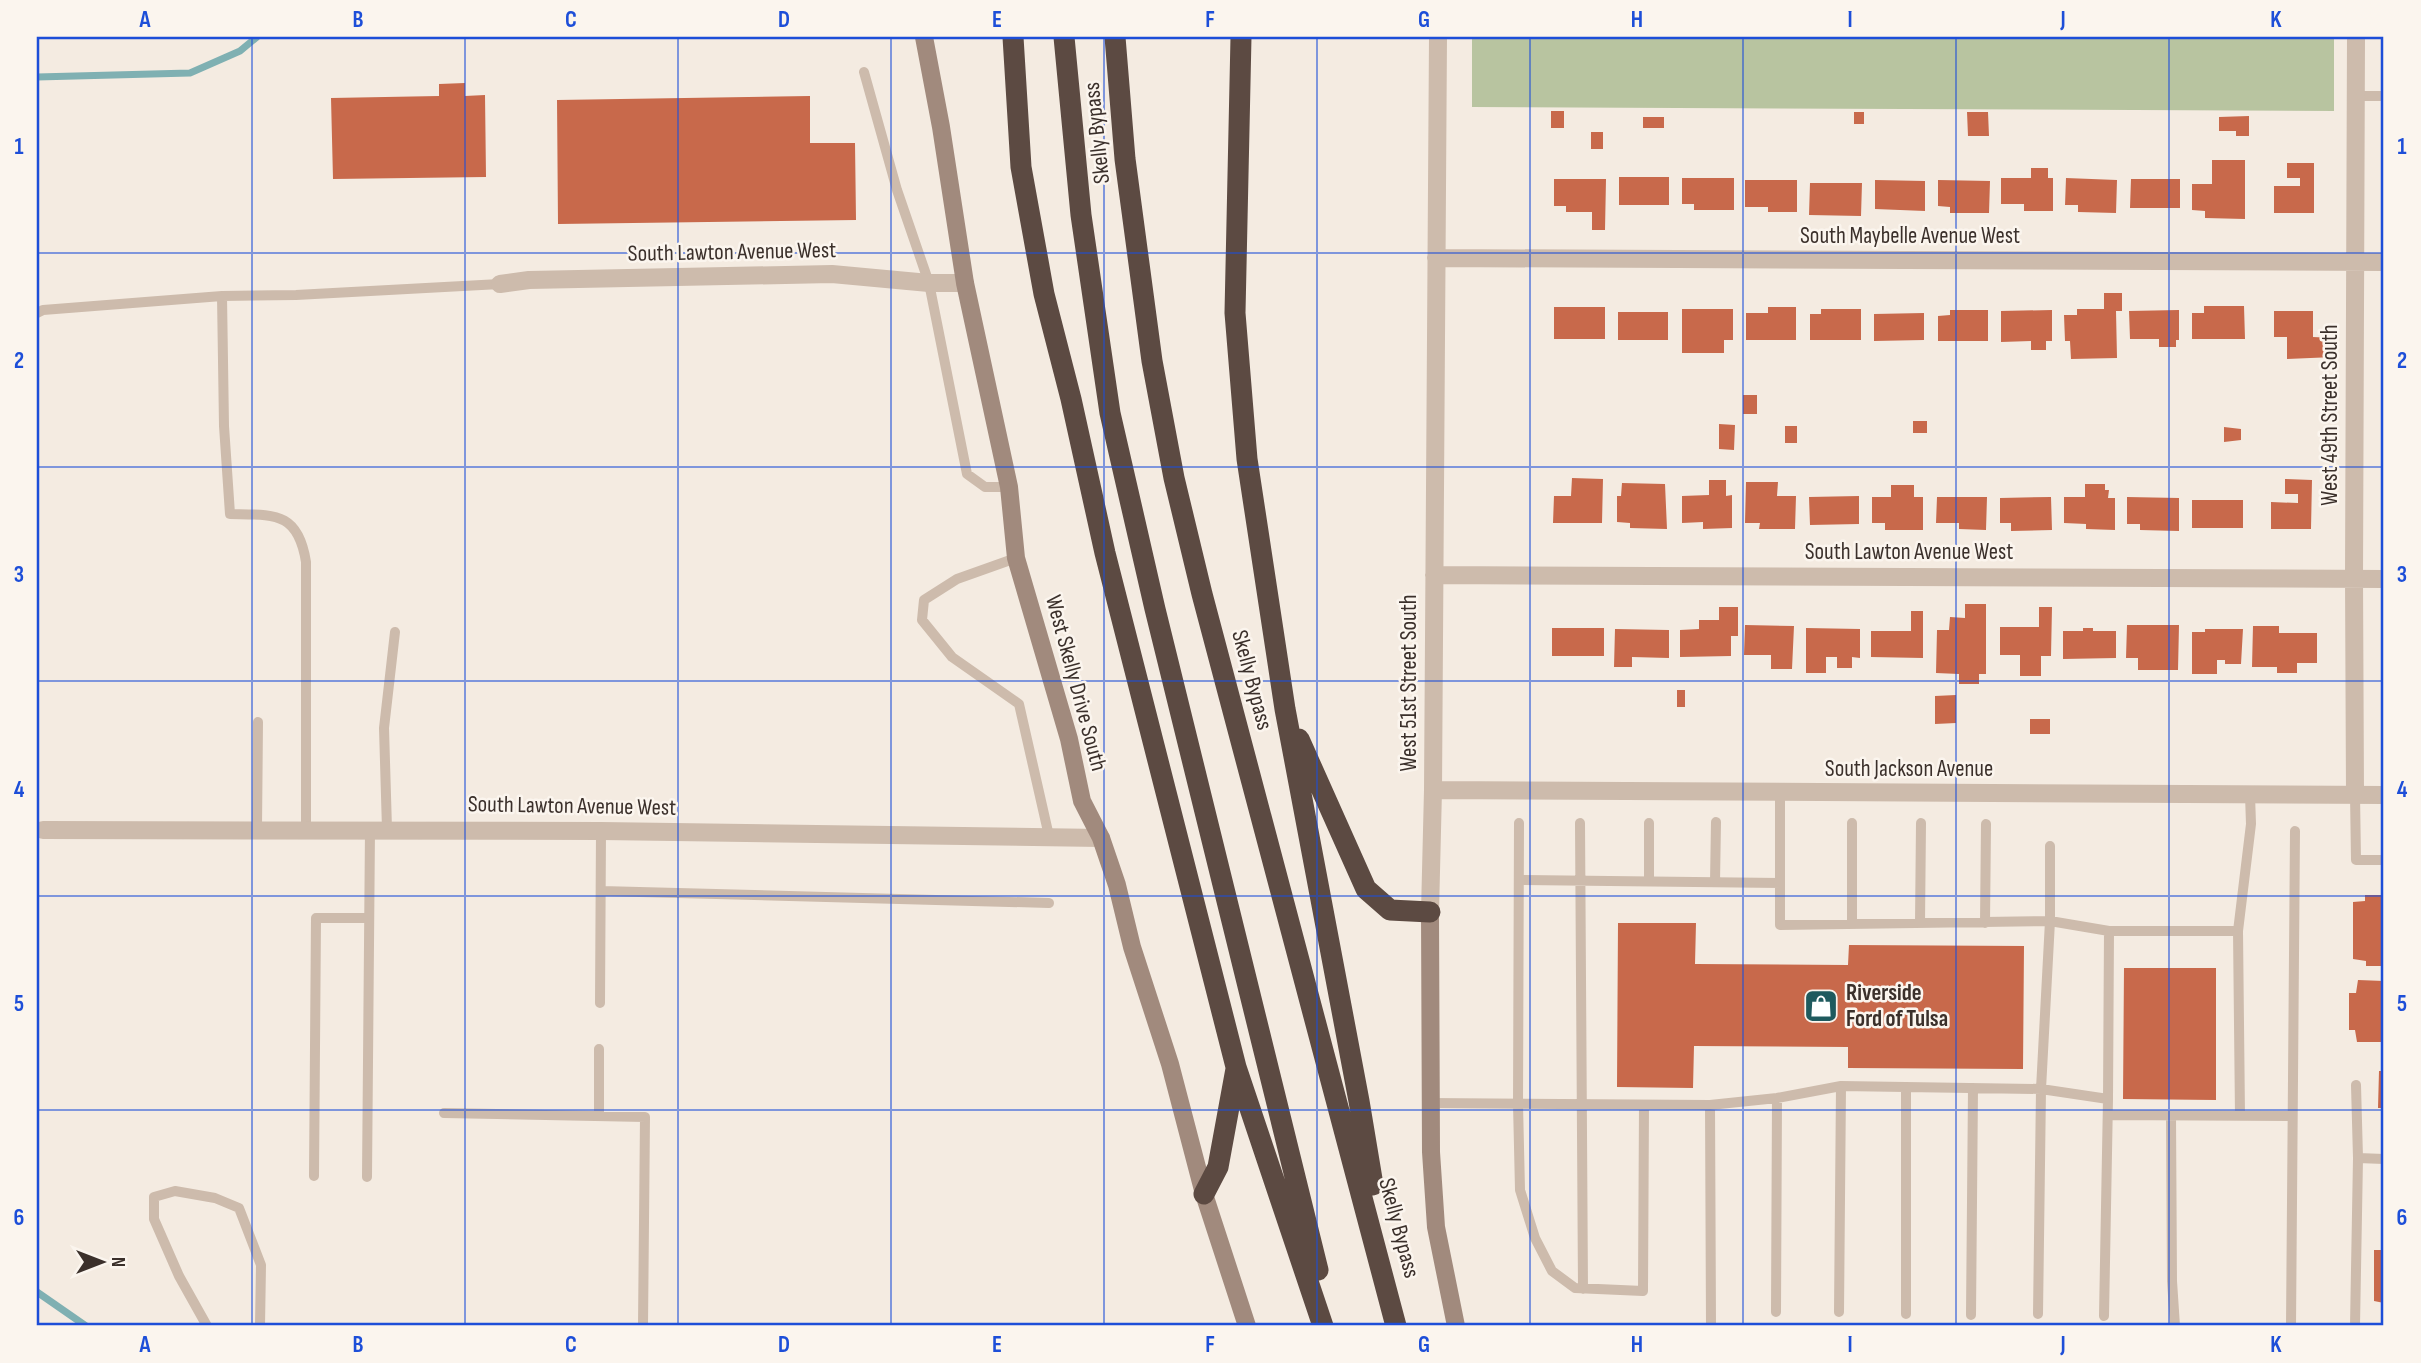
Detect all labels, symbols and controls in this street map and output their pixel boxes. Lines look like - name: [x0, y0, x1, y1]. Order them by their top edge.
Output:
- text: A: [139, 6, 152, 34]
- text: B: [353, 6, 364, 34]
- text: C: [565, 6, 577, 34]
- text: D: [778, 6, 790, 34]
- text: E: [992, 6, 1002, 34]
- text: F: [1205, 6, 1215, 34]
- text: G: [1418, 6, 1430, 34]
- text: H: [1631, 6, 1643, 34]
- text: I: [1847, 6, 1853, 34]
- text: J: [2059, 6, 2066, 34]
- text: K: [2270, 6, 2282, 34]
- street label: Skelly Bypass: [1078, 81, 1116, 185]
- text: 1: [14, 133, 24, 161]
- text: 1: [2397, 133, 2407, 161]
- street label: South Maybelle Avenue West: [1800, 222, 2020, 250]
- street label: South Lawton Avenue West: [628, 236, 836, 268]
- street label: West 49th Street South: [2316, 324, 2344, 506]
- text: 2: [14, 347, 24, 375]
- text: 2: [2397, 347, 2407, 375]
- street label: South Lawton Avenue West: [1805, 538, 2013, 566]
- text: 3: [14, 561, 24, 589]
- text: 3: [2397, 561, 2407, 589]
- street label: West Skelly Drive South: [1039, 592, 1113, 774]
- street label: West 51st Street South: [1395, 594, 1423, 772]
- street label: Skelly Bypass: [1225, 627, 1279, 733]
- street label: South Jackson Avenue: [1825, 755, 1993, 783]
- text: 4: [14, 776, 25, 804]
- text: 4: [2397, 776, 2408, 804]
- street label: South Lawton Avenue West: [468, 790, 676, 822]
- place label: Riverside Ford of Tulsa: [1846, 979, 1948, 1033]
- shop icon: Riverside Ford of Tulsa: [1802, 987, 1840, 1025]
- text: 5: [14, 990, 24, 1018]
- text: 5: [2397, 990, 2407, 1018]
- street label: Skelly Bypass: [1372, 1175, 1426, 1281]
- text: 6: [14, 1204, 24, 1232]
- text: 6: [2397, 1204, 2407, 1232]
- north arrow: [66, 1226, 136, 1296]
- text: N: [106, 1257, 129, 1267]
- text: A: [139, 1331, 152, 1359]
- text: B: [353, 1331, 364, 1359]
- text: C: [565, 1331, 577, 1359]
- text: D: [778, 1331, 790, 1359]
- text: E: [992, 1331, 1002, 1359]
- text: F: [1205, 1331, 1215, 1359]
- text: G: [1418, 1331, 1430, 1359]
- text: H: [1631, 1331, 1643, 1359]
- text: I: [1847, 1331, 1853, 1359]
- text: J: [2059, 1331, 2066, 1359]
- text: K: [2270, 1331, 2282, 1359]

